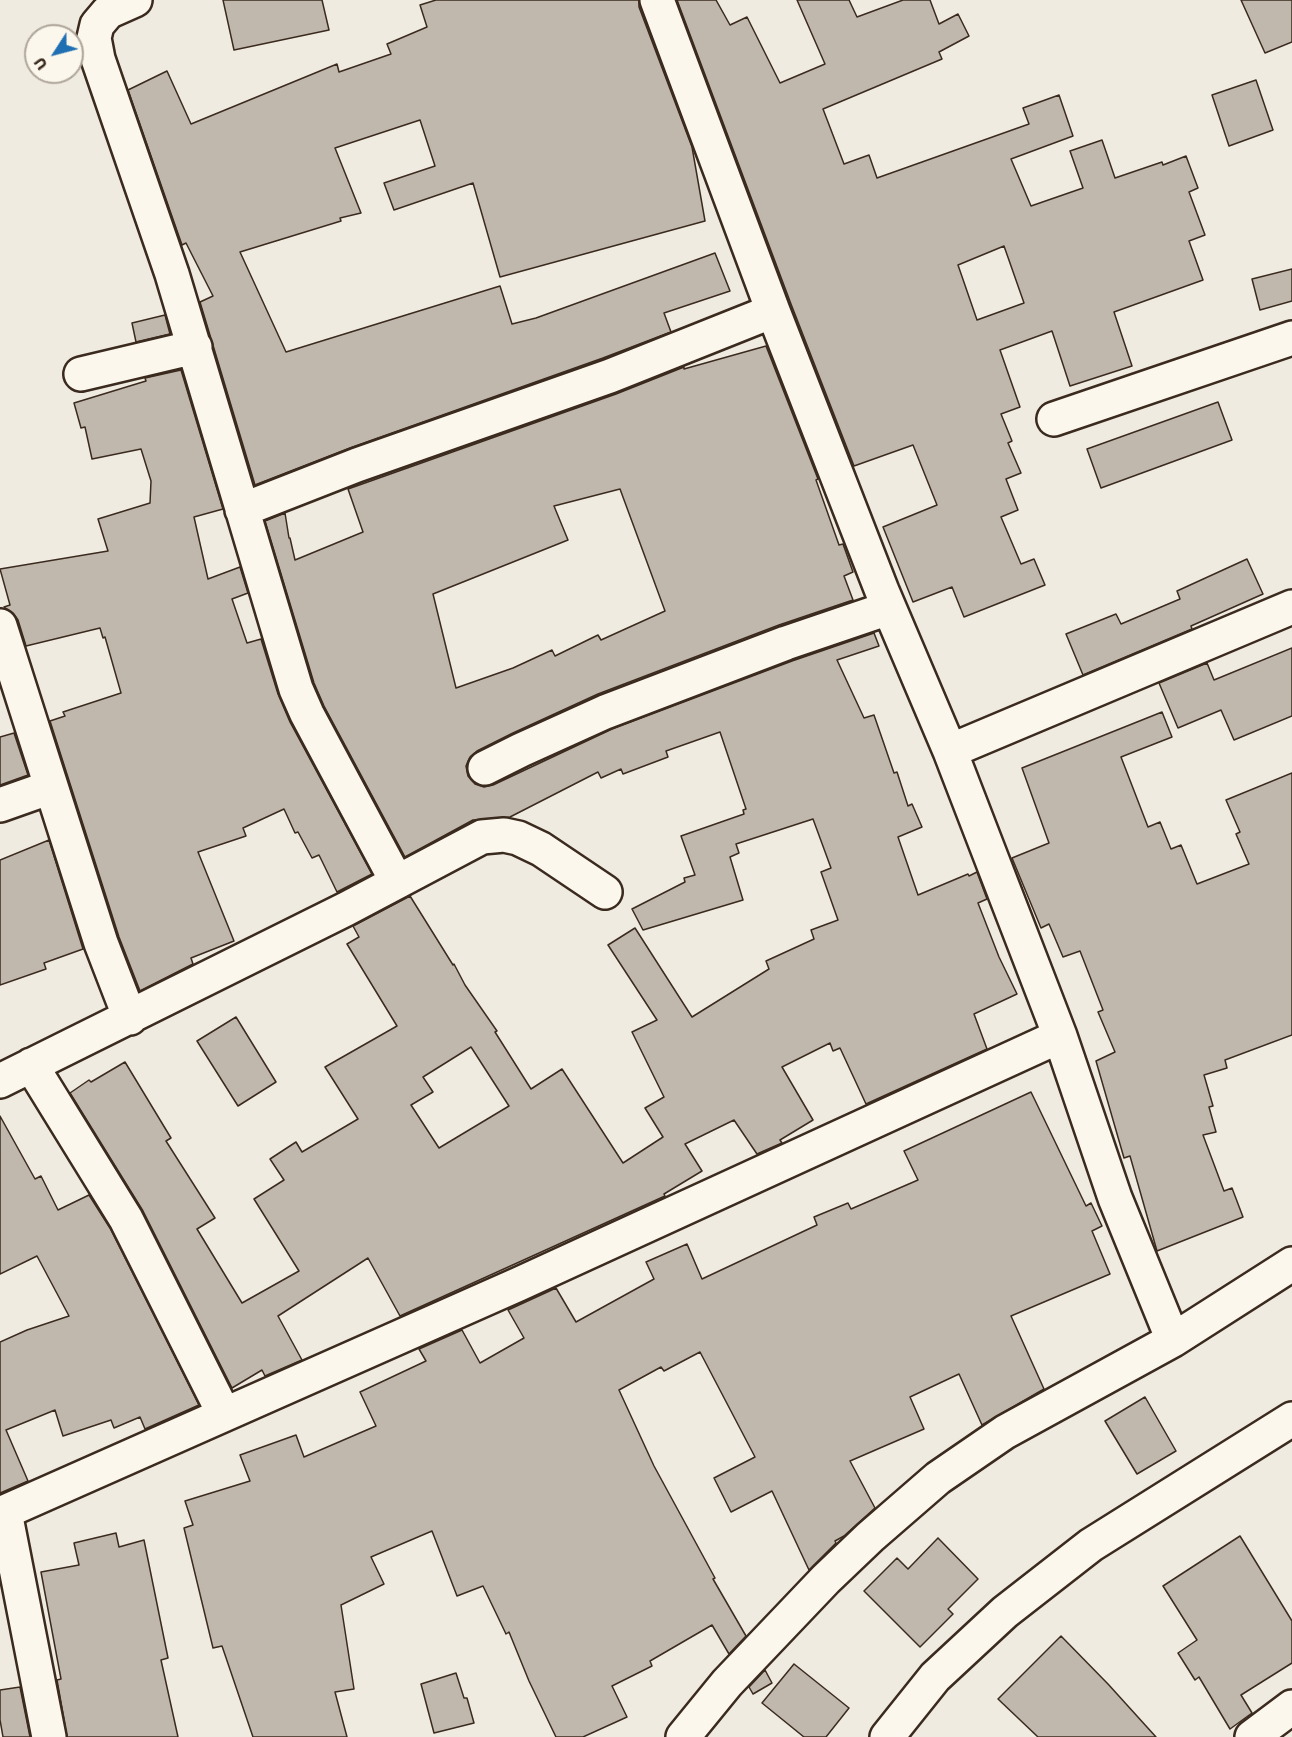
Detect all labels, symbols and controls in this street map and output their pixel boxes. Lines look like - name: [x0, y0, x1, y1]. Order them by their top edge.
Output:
- north arrow: [24, 24, 84, 84]
- text: U: [29, 53, 52, 74]

